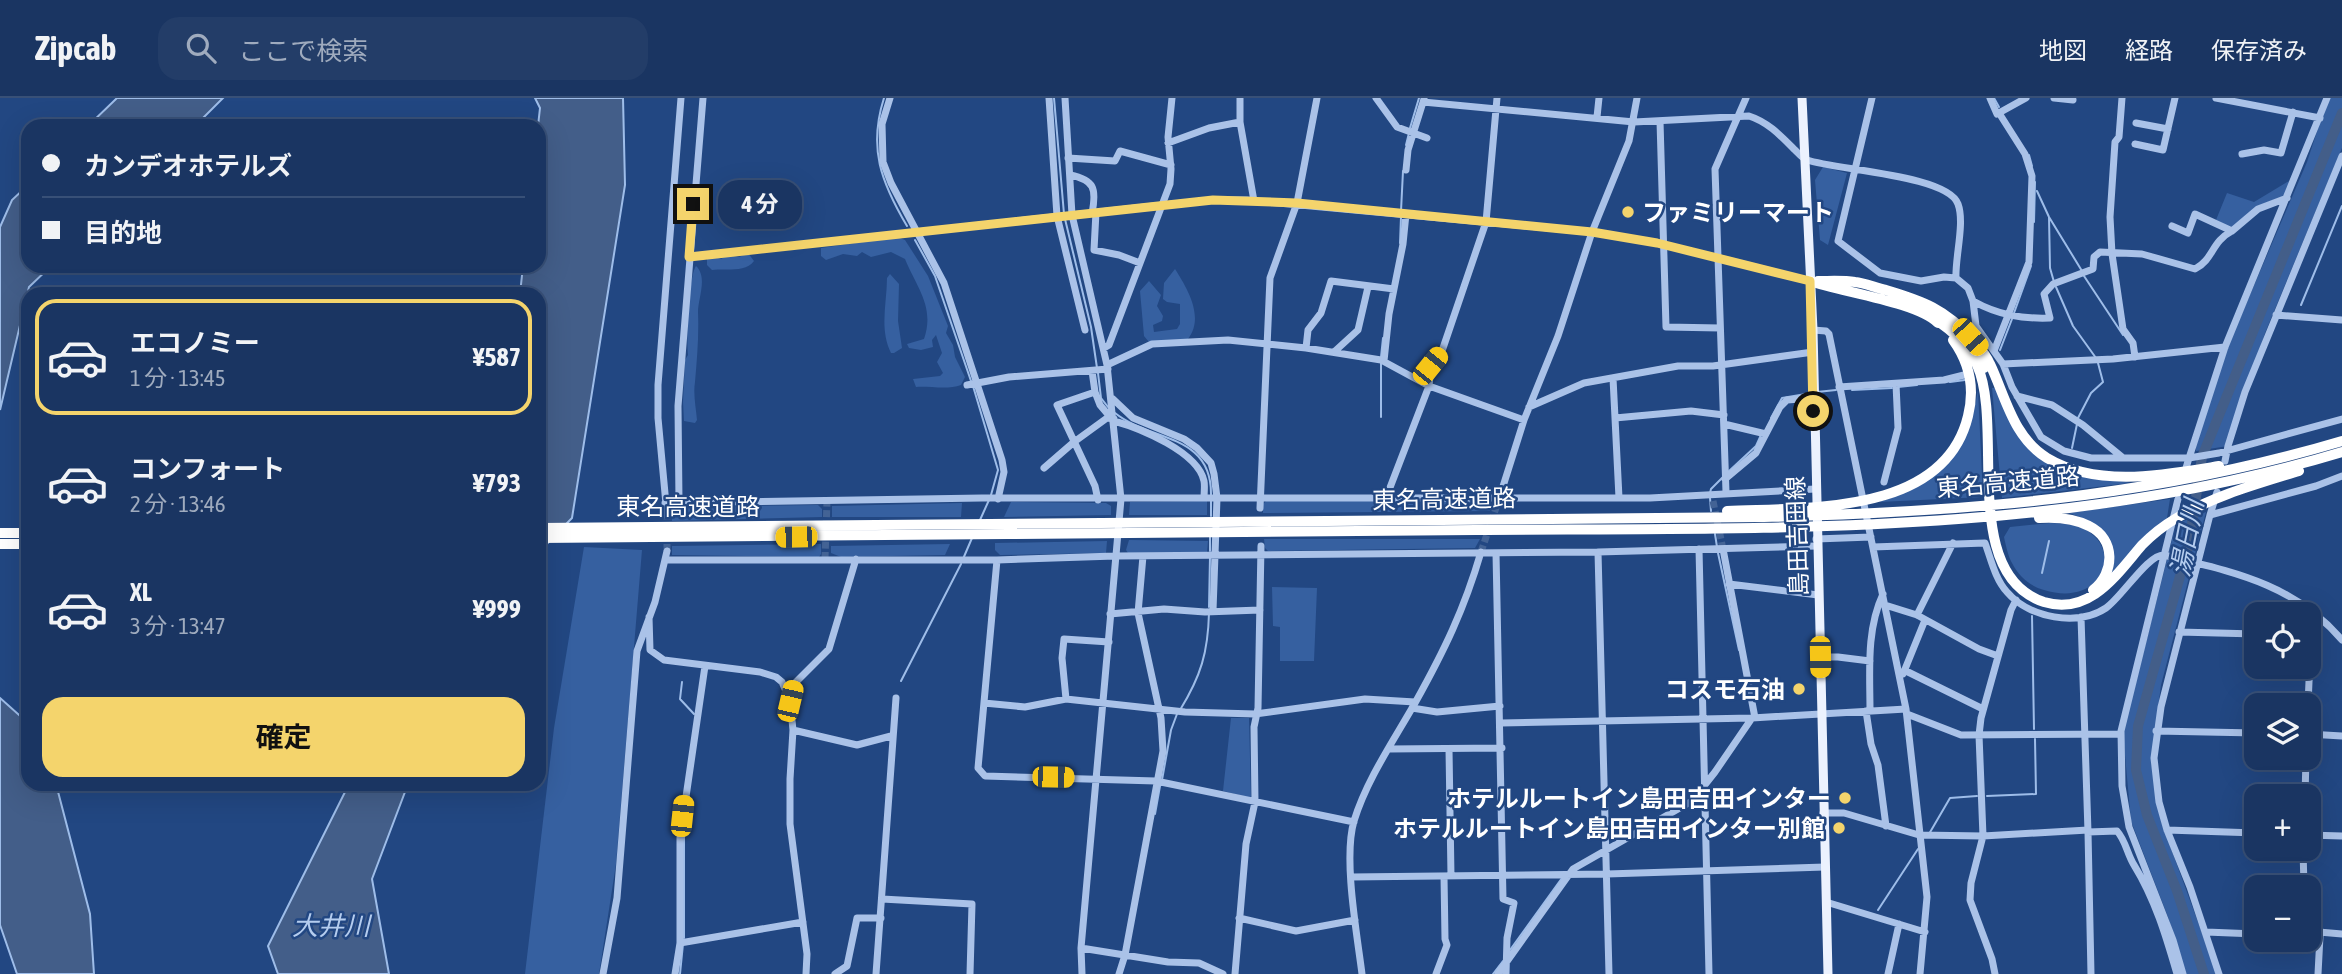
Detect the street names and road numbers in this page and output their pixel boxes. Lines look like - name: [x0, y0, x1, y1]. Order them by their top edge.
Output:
- street label: 東名高速道路: [1935, 462, 2081, 502]
- street label: 島田吉田線: [1781, 476, 1813, 596]
- street label: 東名高速道路: [1372, 484, 1516, 514]
- street label: 東名高速道路: [616, 493, 760, 520]

